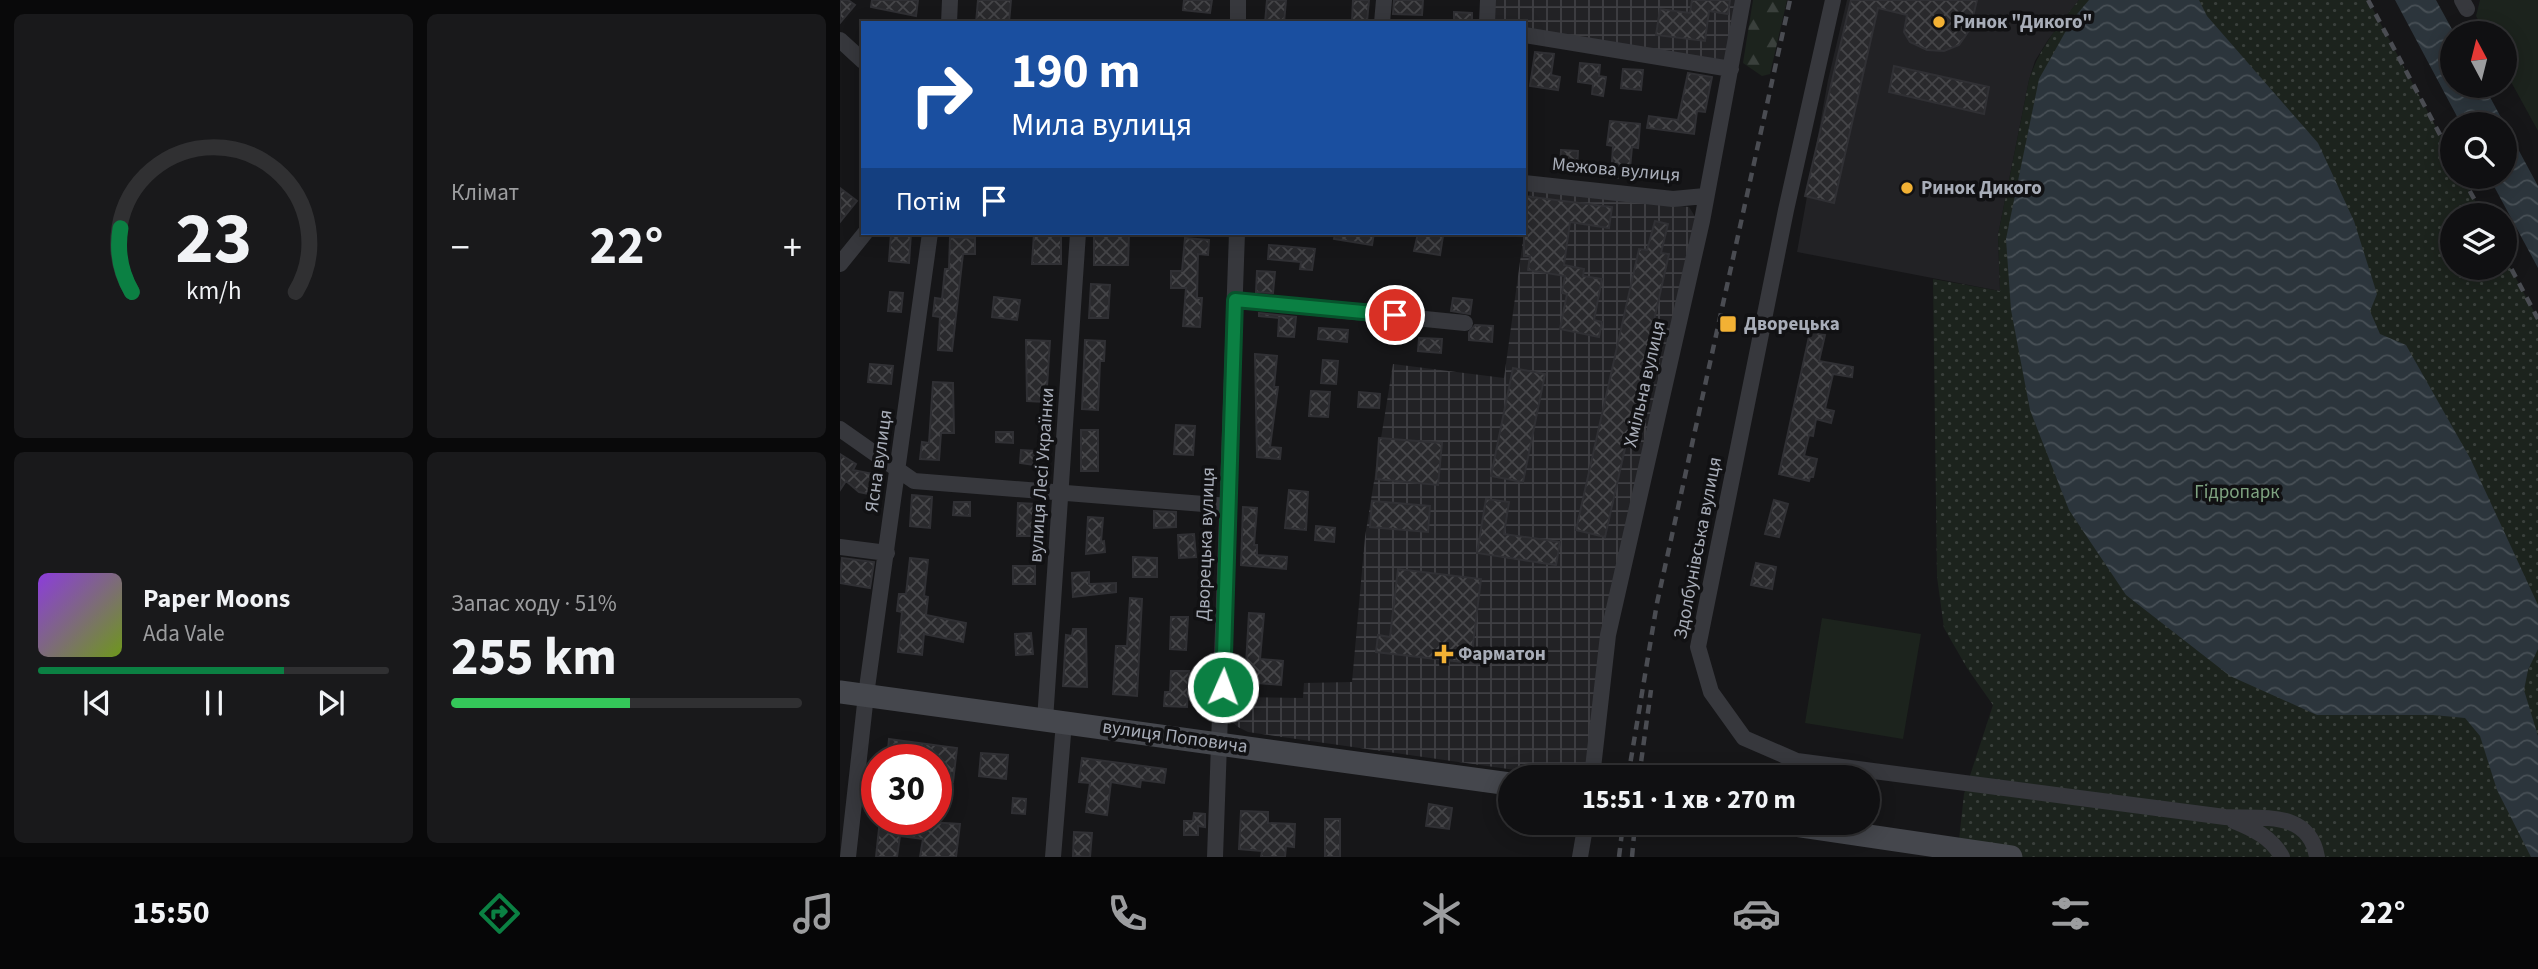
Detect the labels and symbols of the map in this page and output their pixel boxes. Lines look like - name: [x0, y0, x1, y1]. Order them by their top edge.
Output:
- place label: Ринок "Дикого": [1953, 9, 2093, 36]
- marker: Ринок "Дикого": [1931, 14, 1947, 30]
- north arrow: [2440, 21, 2516, 98]
- street label: Межова вулиця: [1551, 151, 1681, 189]
- place label: Ринок Дикого: [1921, 175, 2042, 202]
- marker: Ринок Дикого: [1899, 180, 1915, 196]
- pin: [1365, 285, 1425, 345]
- place label: Дворецька: [1744, 311, 1840, 338]
- marker: Дворецька: [1718, 314, 1738, 334]
- street label: Хмільна вулиця: [1617, 318, 1673, 450]
- street label: вулиця Лесі Українки: [1022, 386, 1062, 564]
- street label: Ясна вулиця: [858, 408, 900, 514]
- street label: Здолбунівська вулиця: [1667, 455, 1729, 641]
- street label: Дворецька вулиця: [1190, 466, 1222, 622]
- park label: Гідропарк: [2194, 479, 2280, 506]
- place label: Фарматон: [1458, 641, 1546, 668]
- marker: Фарматон: [1436, 646, 1452, 662]
- position arrow: [1186, 650, 1260, 724]
- street label: вулиця Поповича: [1101, 713, 1249, 761]
- speed limit sign: 30: [861, 744, 952, 835]

